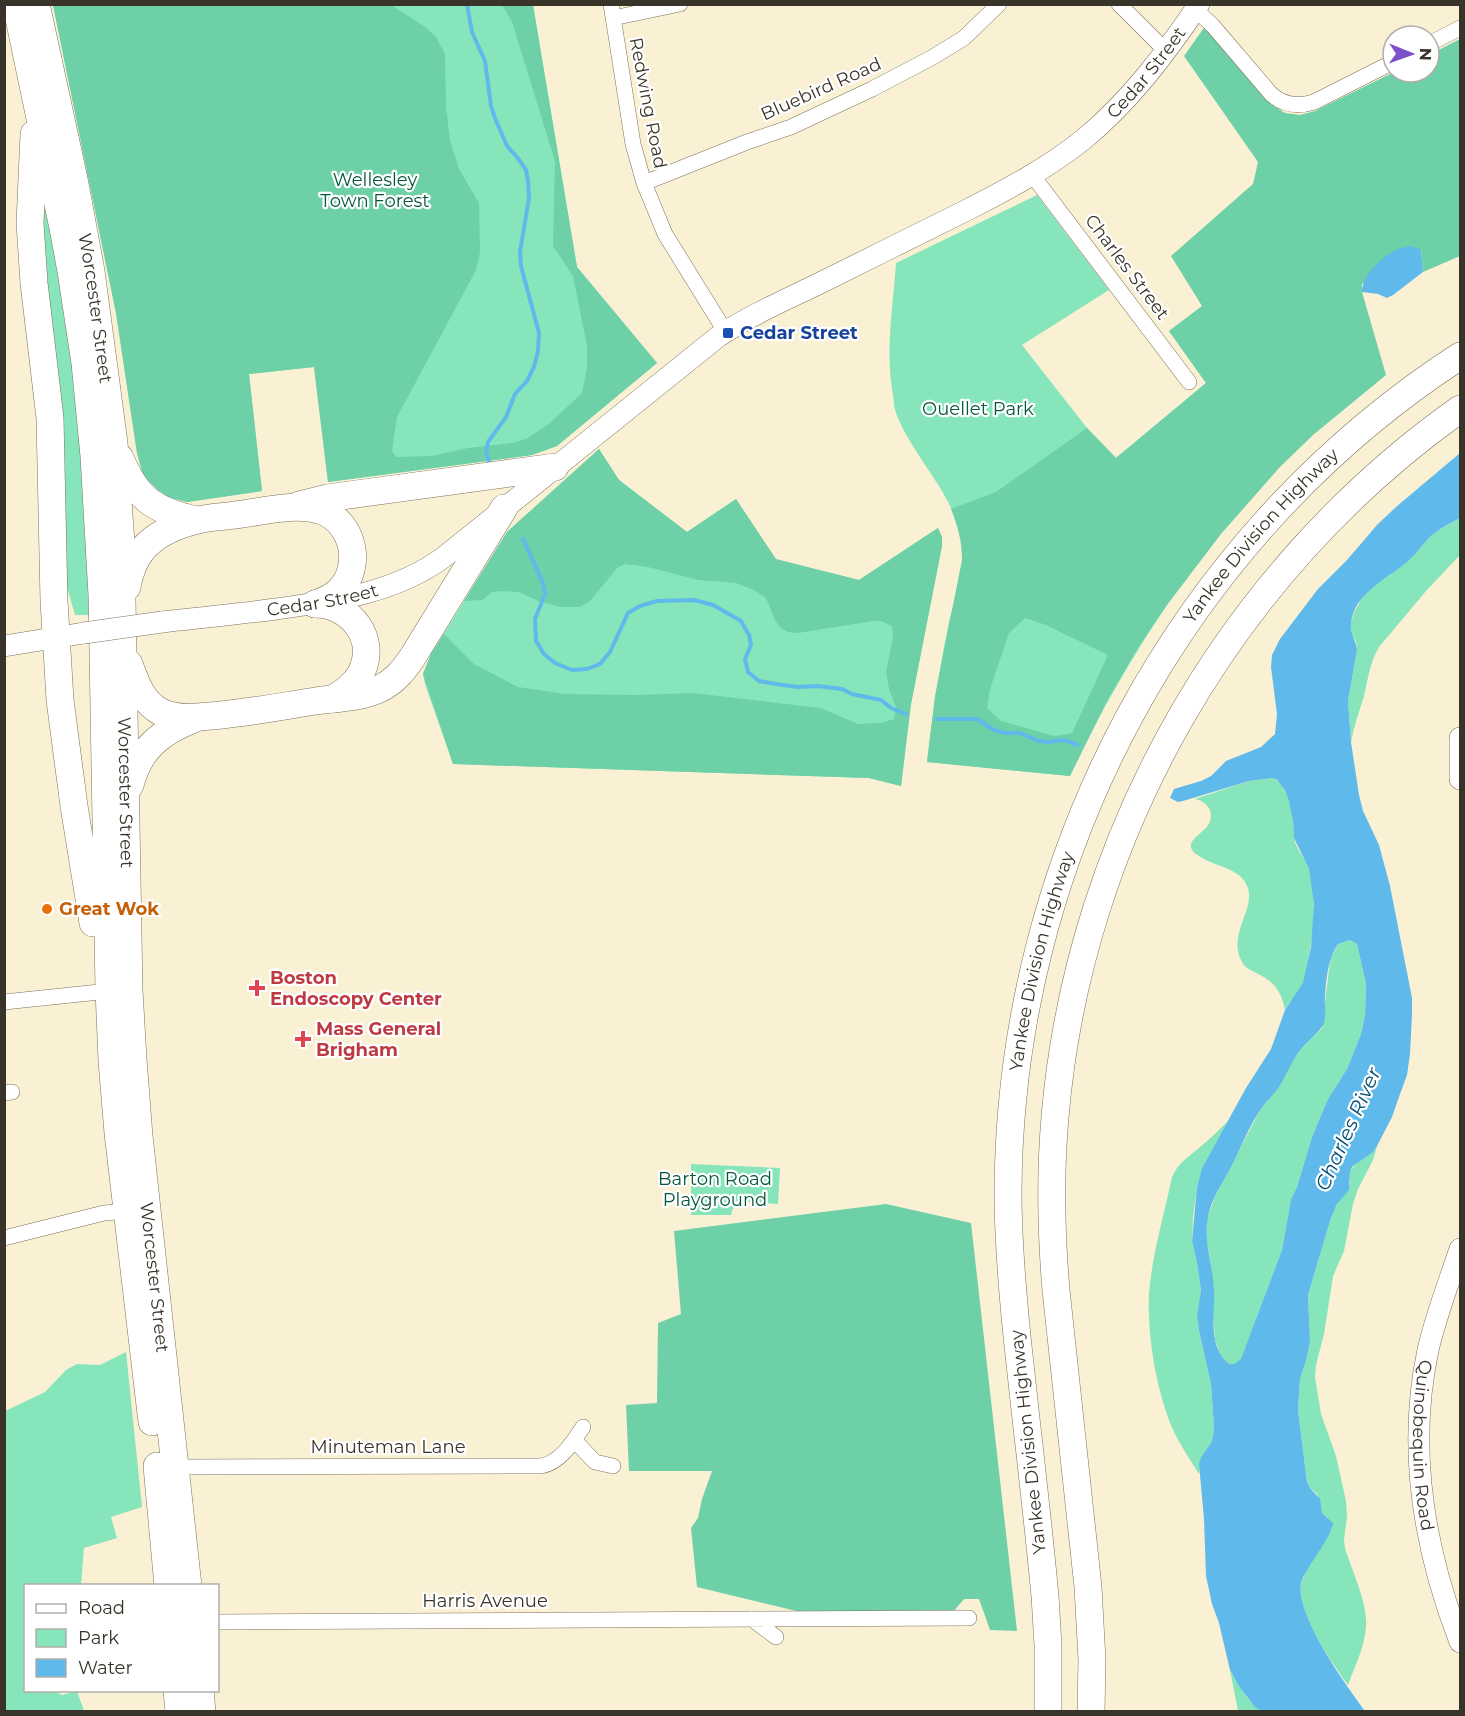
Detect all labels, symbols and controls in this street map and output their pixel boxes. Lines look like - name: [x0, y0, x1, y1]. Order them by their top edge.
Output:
- street label: Cedar Street: [1102, 23, 1191, 123]
- north arrow: [1381, 24, 1441, 84]
- street label: Redwing Road: [625, 36, 671, 170]
- text: N: [1416, 48, 1435, 61]
- street label: Bluebird Road: [757, 53, 885, 125]
- park label: Wellesley Town Forest: [320, 169, 430, 212]
- street label: Charles Street: [1080, 210, 1174, 324]
- street label: Worcester Street: [73, 231, 117, 384]
- place label: Cedar Street: [740, 322, 858, 344]
- marker: Cedar Street: [721, 326, 735, 340]
- park label: Ouellet Park: [922, 398, 1034, 420]
- street label: Yankee Division Highway: [1179, 444, 1343, 628]
- street label: Cedar Street: [266, 579, 381, 621]
- street label: Worcester Street: [113, 717, 138, 868]
- street label: Yankee Division Highway: [1005, 848, 1079, 1072]
- place label: Great Wok: [59, 898, 159, 920]
- marker: Great Wok: [40, 902, 54, 916]
- place label: Boston Endoscopy Center: [270, 967, 442, 1010]
- marker: Boston Endoscopy Center: [248, 979, 266, 997]
- place label: Mass General Brigham: [316, 1018, 441, 1061]
- marker: Mass General Brigham: [294, 1030, 312, 1048]
- water label: Charles River: [1310, 1063, 1386, 1194]
- park label: Barton Road Playground: [658, 1168, 772, 1211]
- street label: Worcester Street: [135, 1201, 174, 1354]
- street label: Yankee Division Highway: [1005, 1329, 1051, 1555]
- street label: Quinobequin Road: [1408, 1358, 1439, 1533]
- street label: Minuteman Lane: [311, 1436, 466, 1458]
- legend: [24, 1584, 219, 1692]
- street label: Harris Avenue: [422, 1590, 548, 1612]
- text: Road: [78, 1597, 125, 1619]
- text: Park: [78, 1627, 119, 1649]
- text: Water: [78, 1657, 133, 1679]

